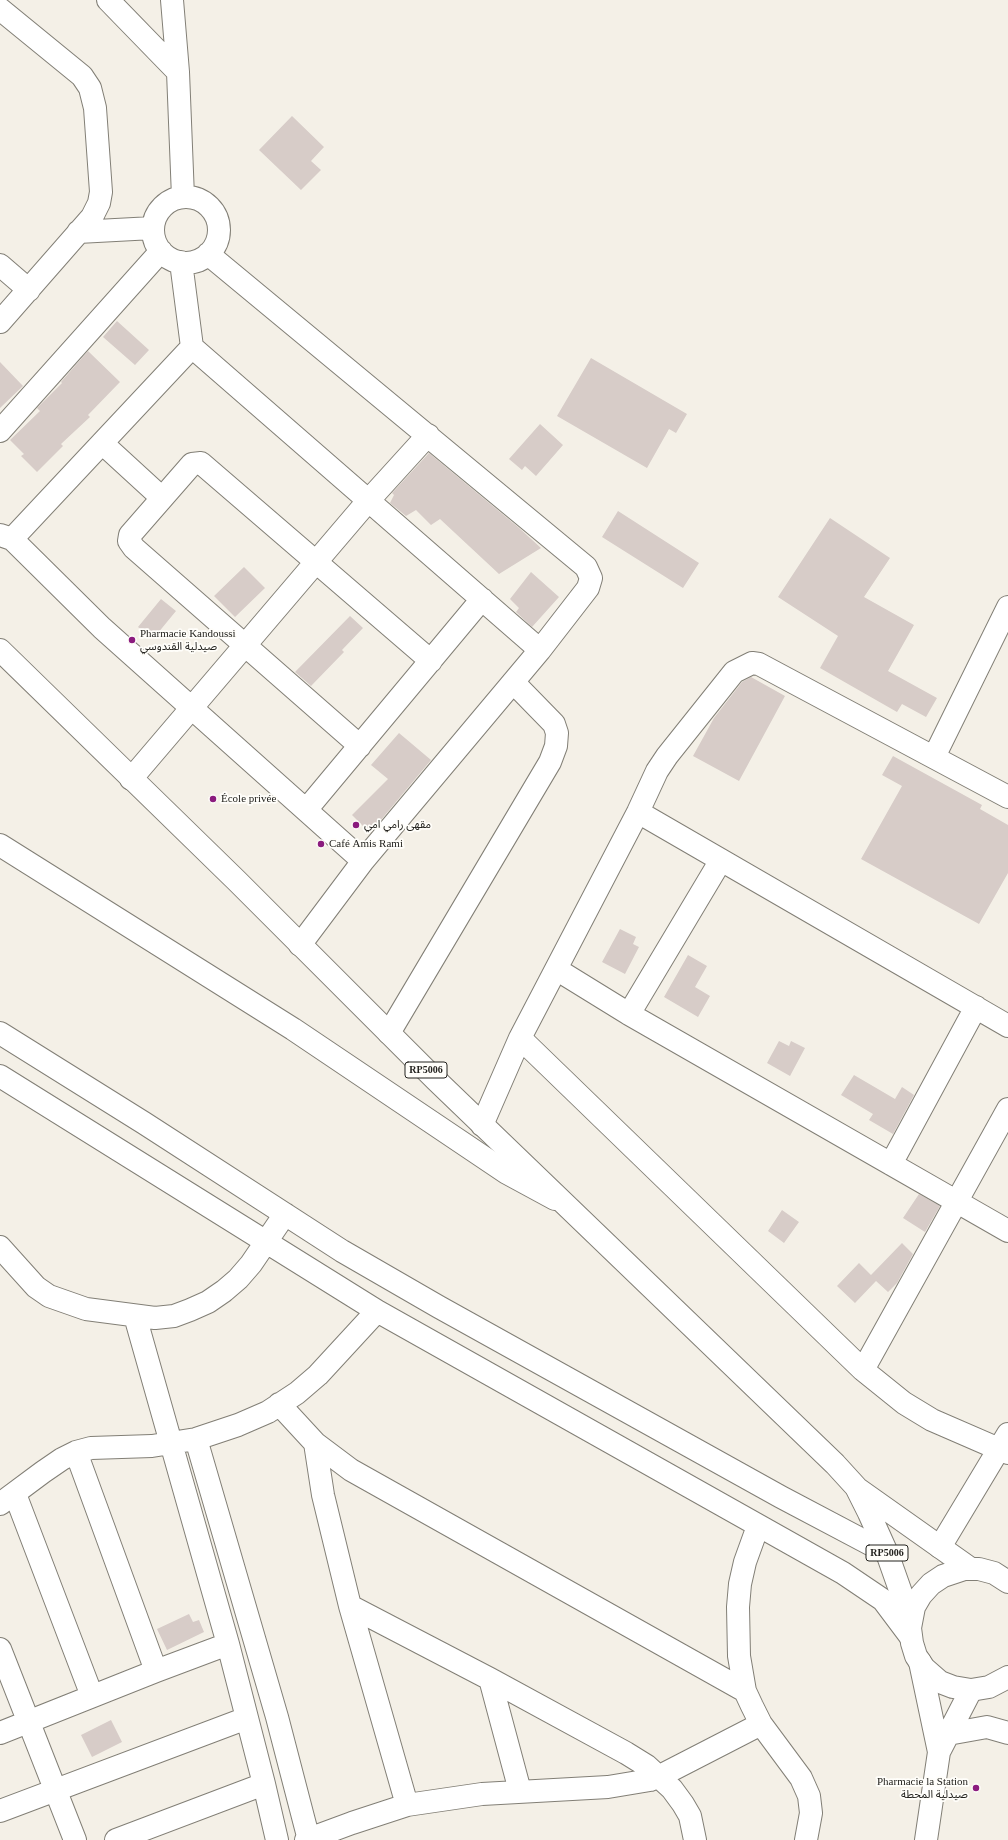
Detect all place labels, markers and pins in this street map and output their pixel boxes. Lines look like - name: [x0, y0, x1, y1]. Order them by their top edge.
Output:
- place label: Pharmacie Kandoussi صيدلية القندوسي: [140, 627, 236, 653]
- marker: Pharmacie Kandoussi صيدلية القندوسي: [127, 635, 137, 645]
- place label: École privée: [221, 792, 276, 806]
- marker: École privée: [208, 794, 218, 804]
- place label: مقهى رامي امي: [364, 818, 431, 832]
- marker: مقهى رامي امي: [351, 820, 361, 830]
- place label: Café Amis Rami: [329, 837, 403, 851]
- marker: Café Amis Rami: [316, 839, 326, 849]
- place label: Pharmacie la Station صيدلية المحطة: [877, 1775, 968, 1801]
- marker: Pharmacie la Station صيدلية المحطة: [971, 1783, 981, 1793]

